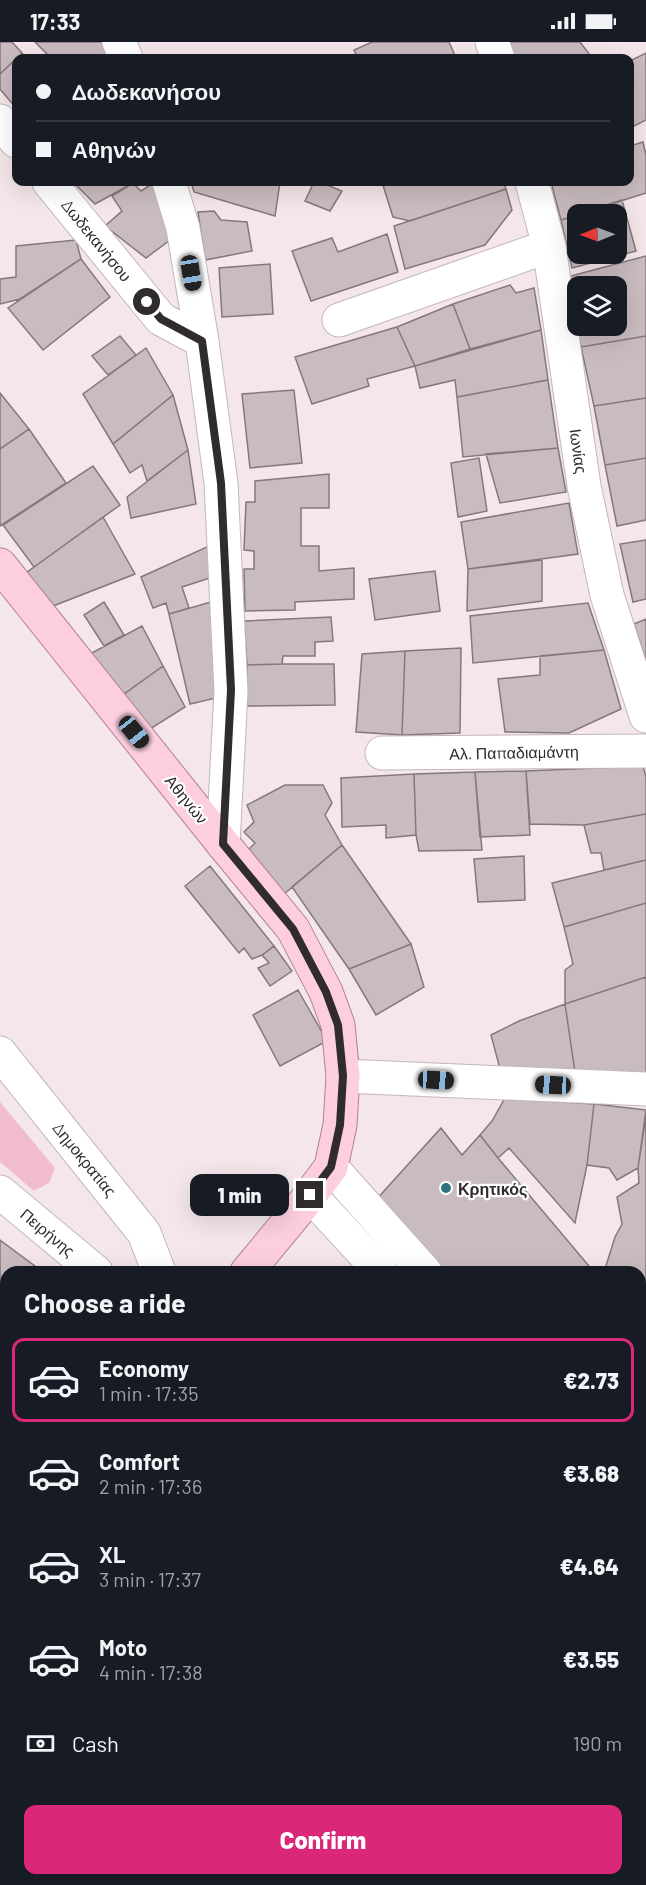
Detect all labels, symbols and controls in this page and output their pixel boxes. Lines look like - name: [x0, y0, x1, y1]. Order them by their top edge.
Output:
- text: 17:33: [30, 8, 80, 34]
- text: Δωδεκανήσου: [72, 78, 221, 104]
- text: Αθηνών: [72, 136, 156, 162]
- street label: Δωδεκανήσου: [58, 195, 136, 285]
- north arrow: [567, 204, 627, 264]
- map controls: [567, 204, 627, 336]
- car: [179, 254, 203, 292]
- button: layers: [567, 276, 627, 336]
- route start: [133, 288, 160, 315]
- street label: Ιωνίας: [566, 427, 592, 475]
- car: [116, 712, 152, 752]
- street label: Αλ. Παπαδιαμάντη: [449, 741, 579, 763]
- street label: Αθηνών: [162, 771, 212, 827]
- car: [418, 1070, 454, 1090]
- car: [535, 1075, 571, 1095]
- street label: Δημοκρατίας: [49, 1118, 121, 1200]
- callout: 1 min: [190, 1174, 289, 1216]
- place label: Κρητικός: [458, 1179, 527, 1199]
- route end: [296, 1181, 323, 1208]
- marker: Κρητικός: [439, 1181, 453, 1195]
- text: 1 min: [218, 1183, 261, 1207]
- street label: Πειρήνης: [17, 1204, 79, 1260]
- text: Choose a ride: [24, 1286, 186, 1318]
- icon: car: [27, 1353, 81, 1407]
- text: Economy: [99, 1355, 189, 1381]
- text: €2.73: [564, 1367, 619, 1393]
- text: 1 min · 17:35: [99, 1381, 198, 1405]
- icon: car: [27, 1446, 81, 1500]
- text: Comfort: [99, 1448, 180, 1474]
- text: €3.68: [563, 1460, 619, 1486]
- text: 2 min · 17:36: [99, 1474, 202, 1498]
- icon: car: [27, 1539, 81, 1593]
- text: XL: [99, 1541, 125, 1567]
- text: €4.64: [560, 1553, 619, 1579]
- text: 3 min · 17:37: [99, 1567, 201, 1591]
- icon: car: [27, 1632, 81, 1686]
- text: Moto: [99, 1634, 147, 1660]
- text: €3.55: [563, 1646, 619, 1672]
- text: 4 min · 17:38: [99, 1660, 203, 1684]
- icon: cash: [24, 1727, 57, 1760]
- text: Cash: [72, 1730, 119, 1756]
- text: 190 m: [573, 1731, 622, 1755]
- button: Confirm: [24, 1805, 622, 1874]

